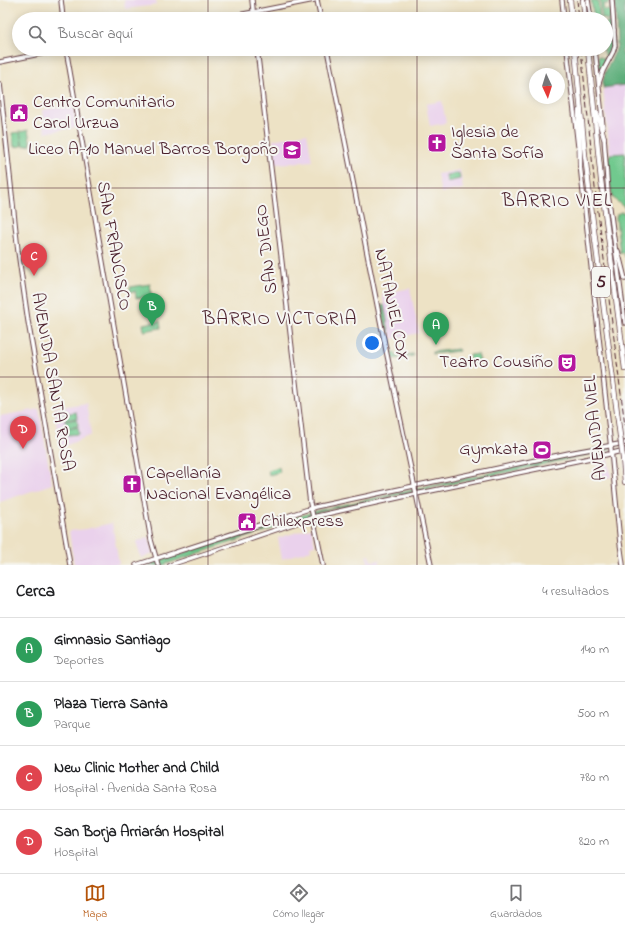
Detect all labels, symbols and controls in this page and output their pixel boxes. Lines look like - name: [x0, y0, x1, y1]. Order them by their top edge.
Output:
- search box: [12, 12, 613, 56]
- icon: search: [26, 23, 48, 45]
- text: Buscar aquí: [58, 23, 133, 45]
- north arrow: [529, 68, 565, 104]
- place label: Centro Comunitario Carol Urzua: [33, 90, 175, 137]
- public building icon: Centro Comunitario Carol Urzua: [8, 102, 30, 124]
- place label: Iglesia de Santa Sofía: [451, 120, 544, 167]
- church icon: Iglesia de Santa Sofía: [426, 132, 448, 154]
- place label: Liceo A-10 Manuel Barros Borgoño: [28, 137, 278, 164]
- school or university icon: Liceo A-10 Manuel Barros Borgoño: [281, 139, 303, 161]
- street label: SAN FRANCISCO: [89, 179, 137, 313]
- district label: BARRIO VIEL: [501, 188, 612, 215]
- street label: SAN DIEGO: [249, 203, 285, 295]
- pin: C: [21, 243, 47, 276]
- street label: NATANIEL COX: [366, 247, 416, 363]
- road number: 5: [592, 267, 610, 297]
- street label: AVENIDA SANTA ROSA: [23, 291, 81, 473]
- pin: B: [139, 293, 165, 326]
- district label: BARRIO VICTORIA: [202, 306, 357, 333]
- pin: A: [423, 312, 449, 345]
- your location: [362, 333, 382, 353]
- place label: Teatro Cousiño: [439, 350, 553, 376]
- theatre icon: Teatro Cousiño: [556, 352, 578, 374]
- street label: AVENIDA VIEL: [578, 374, 614, 482]
- pin: D: [10, 416, 36, 449]
- place label: Gymkata: [459, 437, 528, 463]
- sports icon: Gymkata: [531, 439, 553, 461]
- place label: Capellanía Nacional Evangélica: [146, 461, 291, 509]
- church icon: Capellanía Nacional Evangélica: [121, 473, 143, 495]
- place label: Chilexpress: [261, 509, 344, 535]
- public building icon: Chilexpress: [236, 511, 258, 533]
- text: Cerca: [16, 579, 55, 604]
- text: 4 resultados: [542, 582, 609, 601]
- text: Gimnasio Santiago: [54, 629, 171, 651]
- text: A: [25, 640, 33, 659]
- text: 140 m: [581, 640, 609, 659]
- text: Deportes: [54, 651, 104, 670]
- text: Plaza Tierra Santa: [54, 693, 168, 715]
- text: B: [25, 704, 33, 723]
- text: 500 m: [577, 704, 609, 723]
- text: Parque: [54, 715, 90, 734]
- text: New Clinic Mother and Child: [54, 757, 219, 779]
- text: C: [25, 768, 33, 787]
- text: 780 m: [580, 768, 609, 787]
- text: Hospital · Avenida Santa Rosa: [54, 779, 217, 798]
- text: San Borja Arriarán Hospital: [54, 821, 224, 843]
- text: D: [24, 832, 34, 851]
- text: 820 m: [579, 832, 609, 851]
- text: Hospital: [54, 843, 98, 862]
- tab: Mapa: [83, 882, 107, 922]
- tab: Cómo llegar: [273, 882, 325, 922]
- tab: Guardados: [490, 882, 542, 922]

